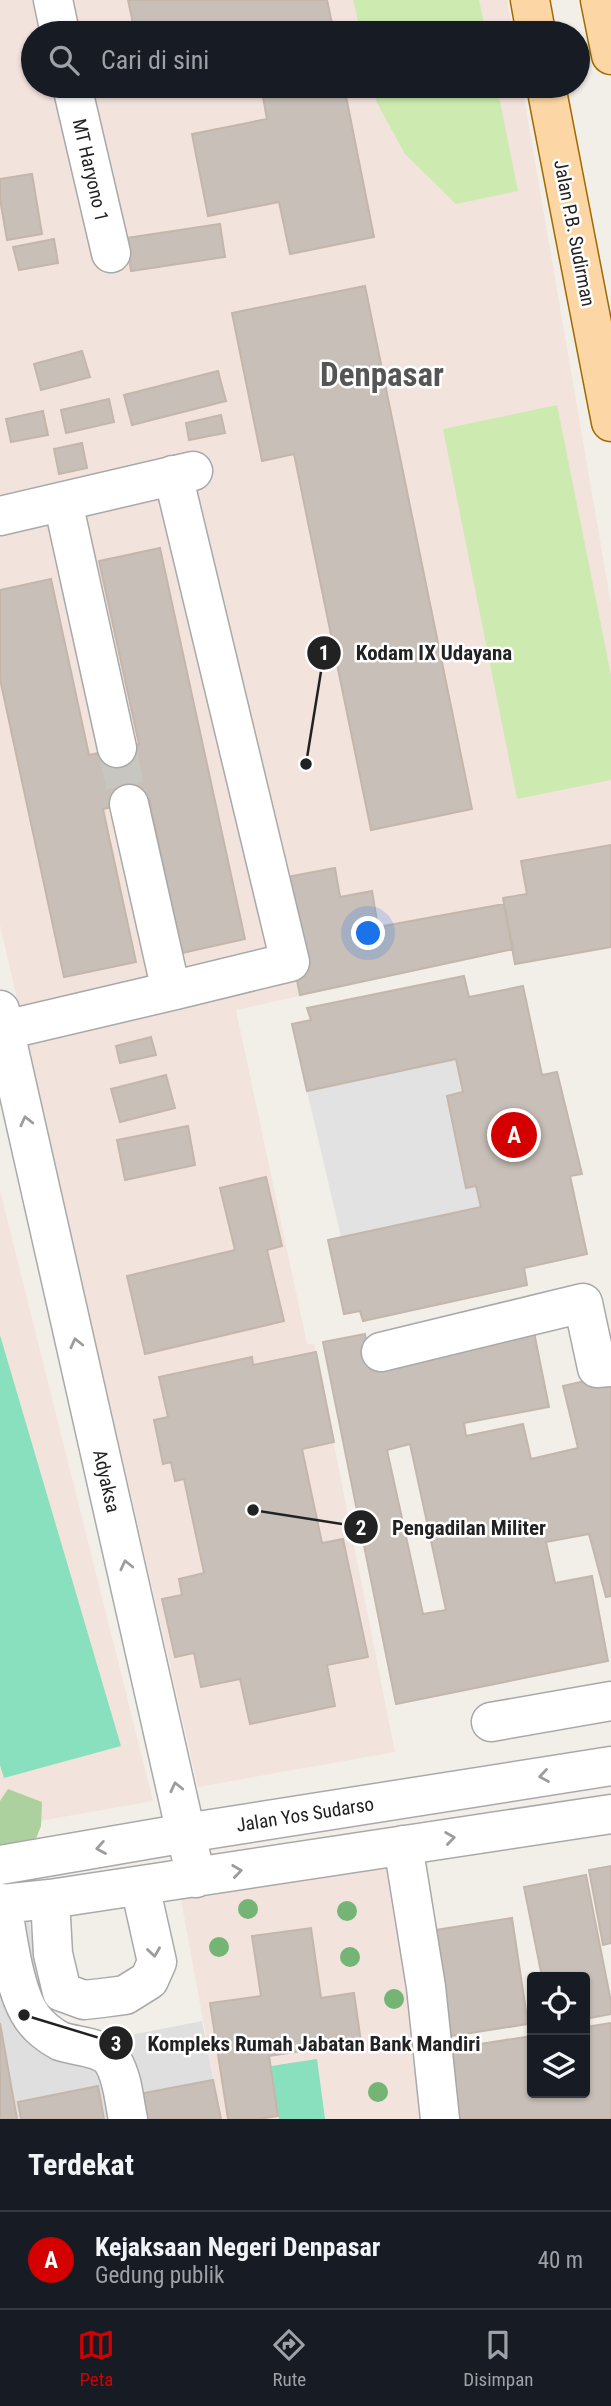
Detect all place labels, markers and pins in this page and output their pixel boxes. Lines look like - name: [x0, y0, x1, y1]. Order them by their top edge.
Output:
- callout: Kodam IX Udayana: [307, 632, 526, 674]
- pin: A: [491, 1109, 537, 1161]
- callout: Pengadilan Militer: [343, 1506, 560, 1548]
- callout: Kompleks Rumah Jabatan Bank Mandiri: [99, 2022, 495, 2064]

